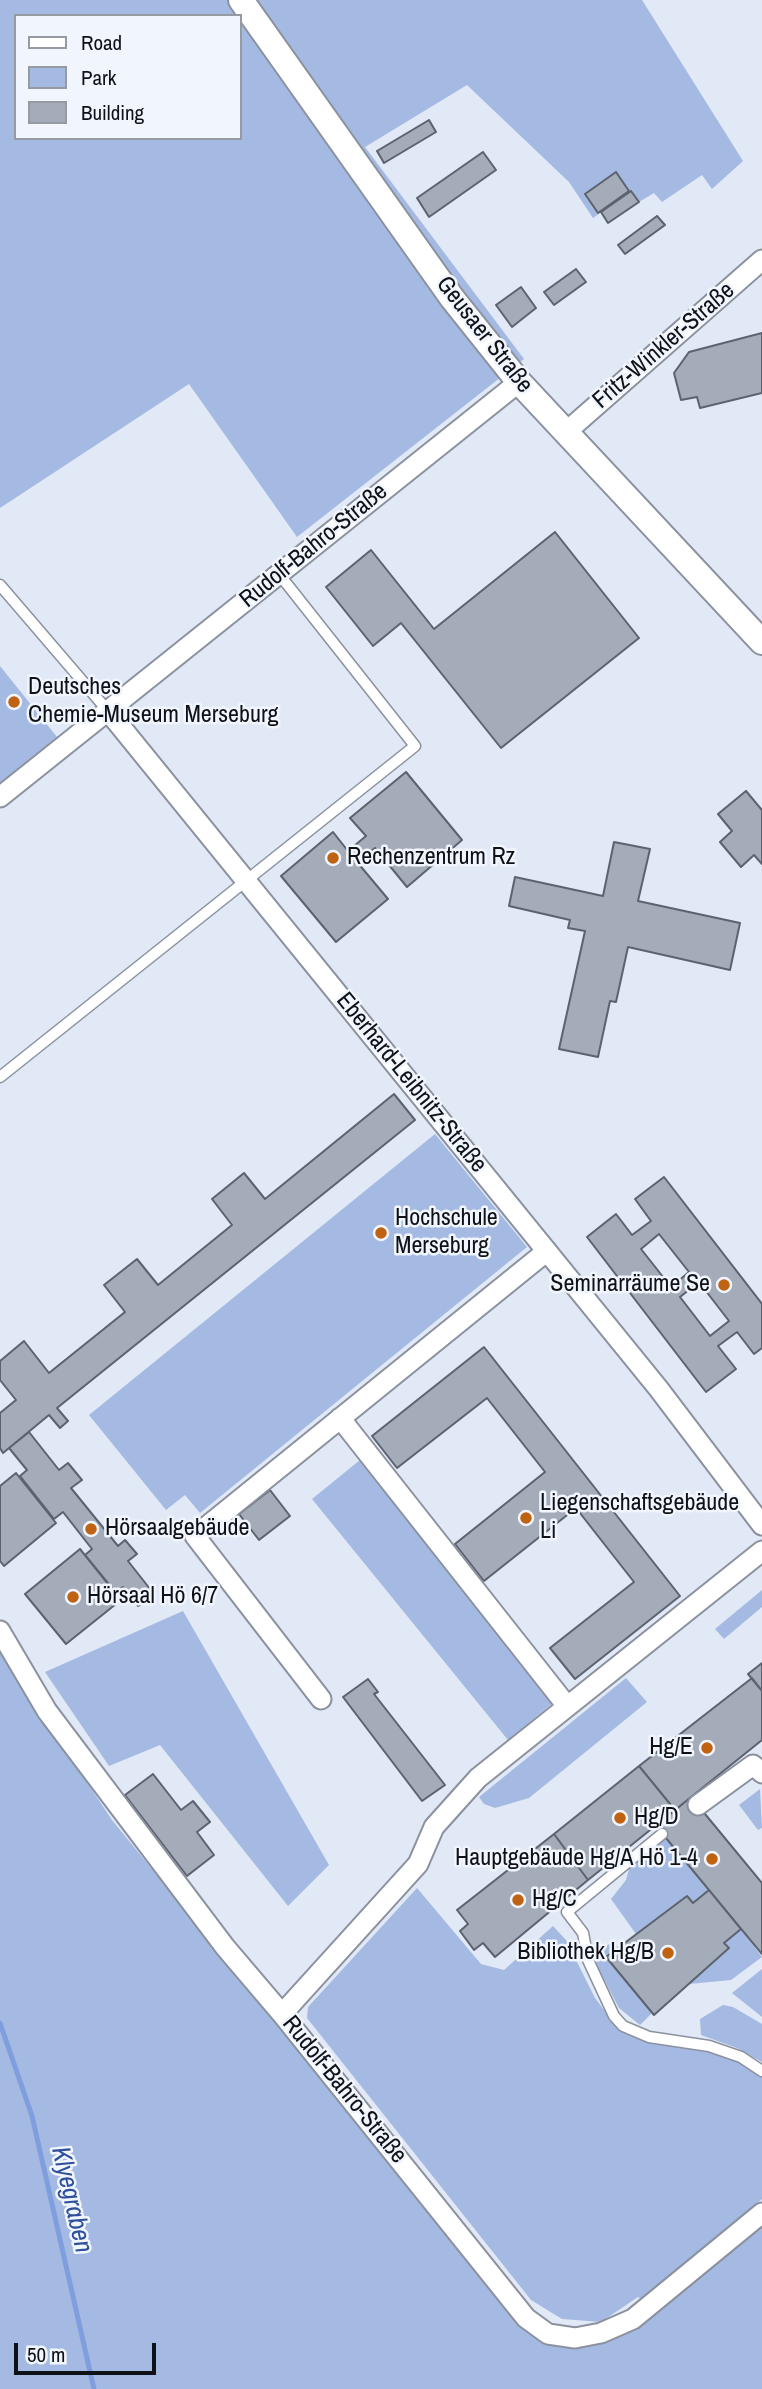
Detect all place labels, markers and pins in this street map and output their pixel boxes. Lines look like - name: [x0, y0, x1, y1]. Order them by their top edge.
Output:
- place label: Deutsches Chemie-Museum Merseburg: [28, 674, 278, 730]
- marker: Deutsches Chemie-Museum Merseburg: [6, 694, 22, 710]
- place label: Rechenzentrum Rz: [347, 844, 515, 872]
- marker: Rechenzentrum Rz: [325, 850, 341, 866]
- place label: Hochschule Merseburg: [395, 1205, 498, 1261]
- marker: Hochschule Merseburg: [373, 1225, 389, 1241]
- place label: Seminarräume Se: [550, 1271, 710, 1299]
- marker: Seminarräume Se: [716, 1277, 732, 1293]
- place label: Liegenschaftsgebäude Li: [540, 1490, 739, 1546]
- marker: Liegenschaftsgebäude Li: [518, 1510, 534, 1526]
- place label: Hörsaalgebäude: [105, 1515, 249, 1543]
- marker: Hörsaalgebäude: [83, 1521, 99, 1537]
- place label: Hörsaal Hö 6/7: [87, 1583, 218, 1611]
- marker: Hörsaal Hö 6/7: [65, 1589, 81, 1605]
- place label: Hg/E: [649, 1734, 693, 1762]
- marker: Hg/E: [699, 1740, 715, 1756]
- place label: Hg/D: [634, 1804, 679, 1832]
- marker: Hg/D: [612, 1810, 628, 1826]
- place label: Hauptgebäude Hg/A Hö 1-4: [455, 1845, 698, 1873]
- marker: Hauptgebäude Hg/A Hö 1-4: [704, 1851, 720, 1867]
- place label: Hg/C: [532, 1886, 577, 1914]
- marker: Hg/C: [510, 1892, 526, 1908]
- place label: Bibliothek Hg/B: [517, 1939, 654, 1967]
- marker: Bibliothek Hg/B: [660, 1945, 676, 1961]

